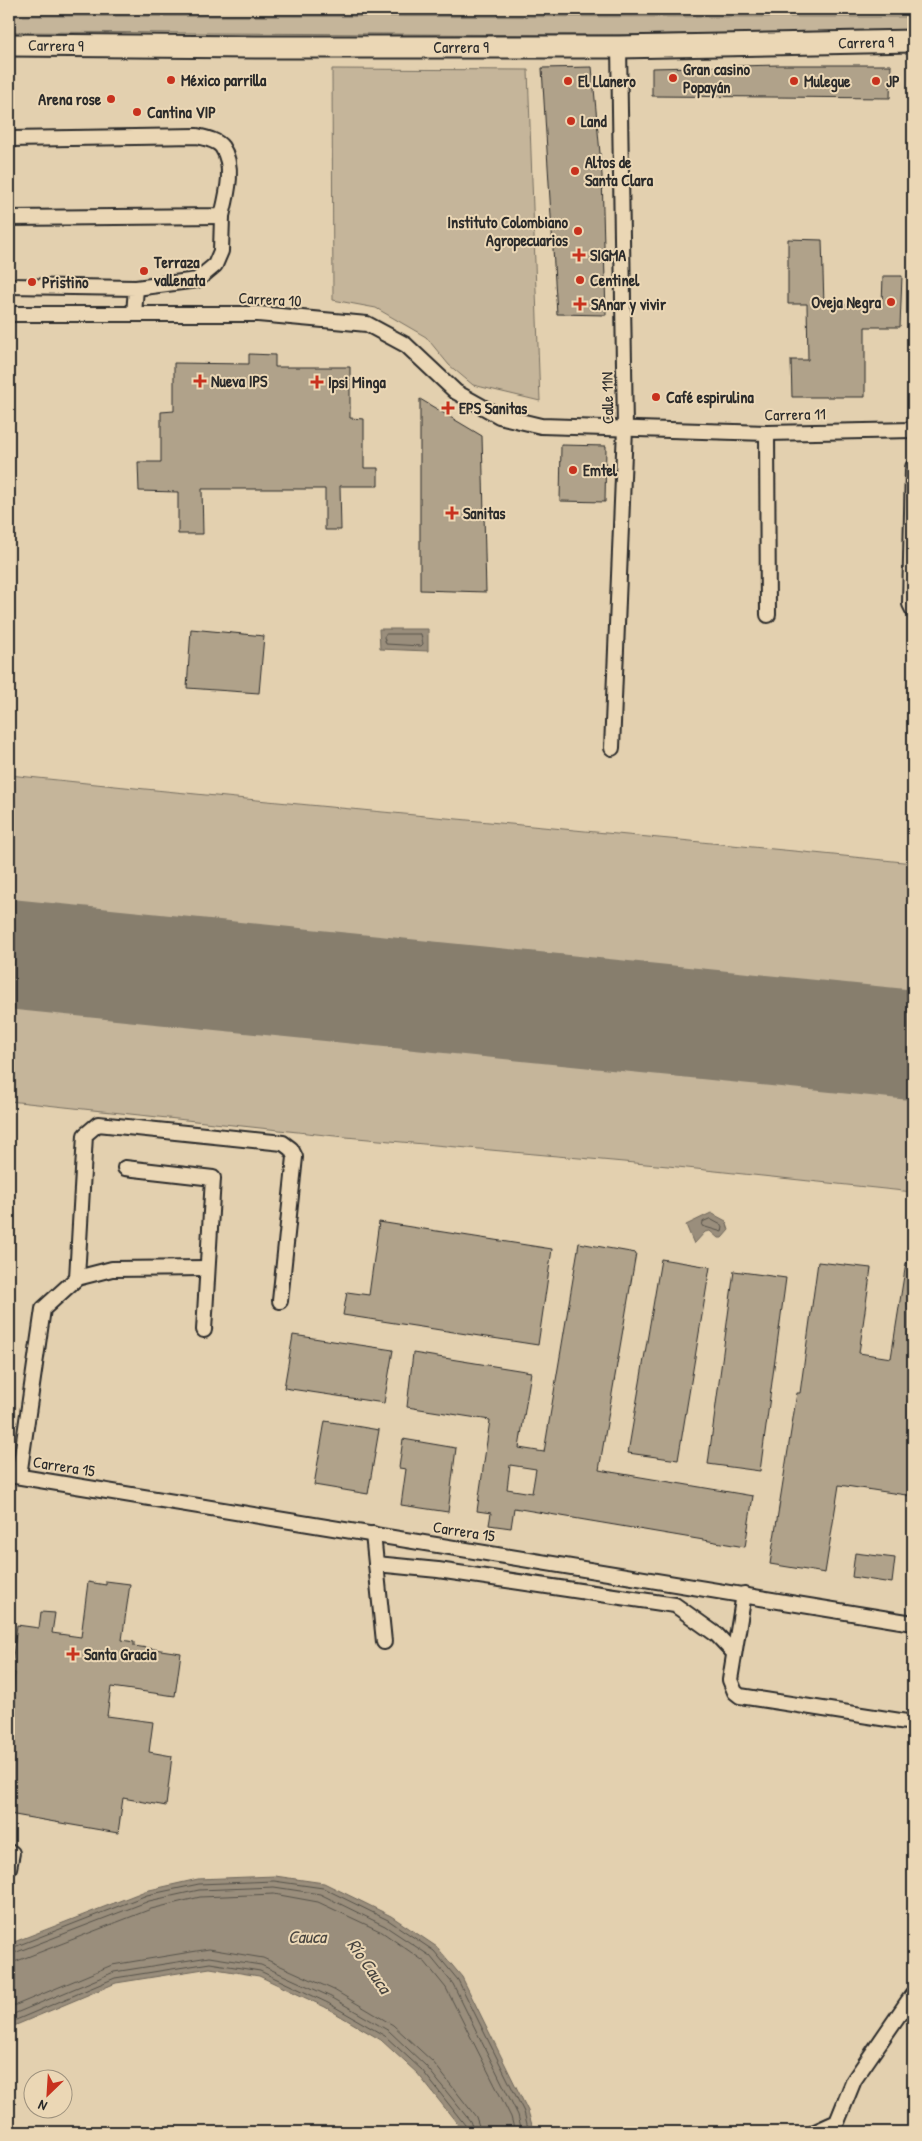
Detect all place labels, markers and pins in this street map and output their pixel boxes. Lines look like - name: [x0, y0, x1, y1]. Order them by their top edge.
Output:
- place label: Gran casino Popayán: [683, 58, 750, 99]
- place label: México parrilla: [181, 69, 267, 92]
- place label: El Llanero: [578, 70, 636, 92]
- place label: Mulegue: [804, 70, 851, 93]
- place label: JP: [886, 70, 900, 92]
- marker: Gran casino Popayán: [667, 72, 679, 84]
- marker: México parrilla: [165, 74, 177, 86]
- marker: El Llanero: [562, 75, 574, 87]
- marker: Mulegue: [788, 75, 800, 87]
- marker: JP: [870, 75, 882, 87]
- place label: Arena rose: [38, 88, 102, 110]
- marker: Arena rose: [105, 93, 117, 105]
- place label: Cantina VIP: [147, 101, 216, 123]
- marker: Cantina VIP: [131, 106, 143, 118]
- place label: Land: [581, 110, 607, 132]
- marker: Land: [565, 115, 577, 127]
- place label: Altos de Santa Clara: [585, 151, 654, 191]
- marker: Altos de Santa Clara: [569, 165, 581, 177]
- place label: Instituto Colombiano Agropecuarios: [447, 211, 569, 252]
- marker: Instituto Colombiano Agropecuarios: [572, 225, 584, 237]
- place label: SIGMA: [590, 244, 626, 266]
- marker: SIGMA: [572, 248, 586, 262]
- place label: Terraza vallenata: [153, 251, 206, 291]
- marker: Terraza vallenata: [138, 265, 150, 277]
- place label: Centinel: [590, 269, 640, 291]
- place label: Pristino: [42, 271, 89, 293]
- marker: Centinel: [574, 274, 586, 286]
- marker: Pristino: [26, 276, 38, 288]
- place label: Oveja Negra: [811, 291, 882, 314]
- place label: SAnar y vivir: [591, 293, 667, 316]
- marker: Oveja Negra: [885, 296, 897, 308]
- marker: SAnar y vivir: [573, 297, 587, 311]
- place label: Nueva IPS: [211, 370, 268, 392]
- place label: Ipsi Minga: [328, 371, 386, 394]
- marker: Nueva IPS: [193, 374, 207, 388]
- marker: Ipsi Minga: [310, 375, 324, 389]
- place label: Café espirulina: [666, 386, 754, 409]
- marker: Café espirulina: [650, 391, 662, 403]
- place label: EPS Sanitas: [459, 397, 528, 419]
- marker: EPS Sanitas: [441, 401, 455, 415]
- place label: Emtel: [583, 459, 618, 481]
- marker: Emtel: [567, 464, 579, 476]
- place label: Sanitas: [463, 502, 506, 524]
- marker: Sanitas: [445, 506, 459, 520]
- place label: Santa Gracia: [84, 1643, 157, 1665]
- marker: Santa Gracia: [66, 1647, 80, 1661]

